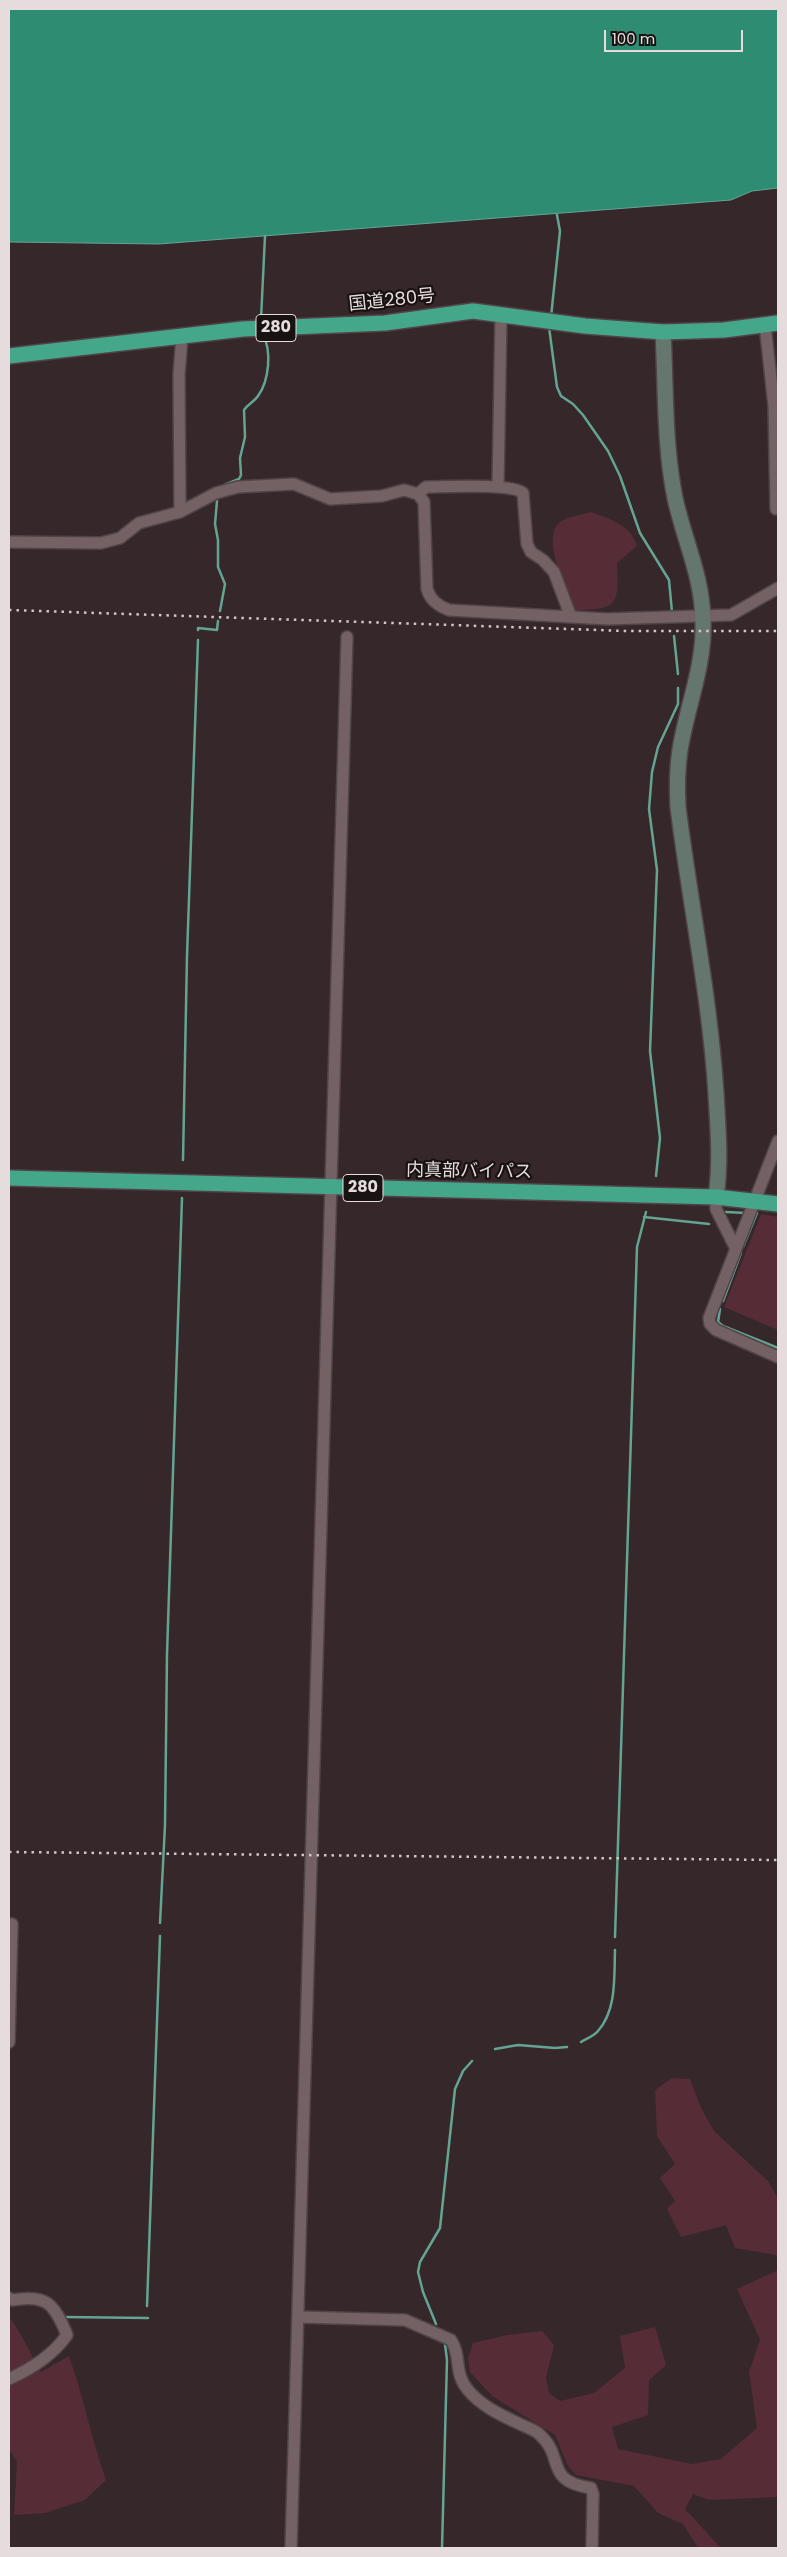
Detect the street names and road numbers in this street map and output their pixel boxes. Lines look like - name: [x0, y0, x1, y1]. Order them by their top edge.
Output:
- street label: 国道280号: [348, 286, 436, 316]
- road number: 280: [256, 314, 296, 342]
- street label: 内真部バイパス: [406, 1160, 532, 1184]
- road number: 280: [343, 1174, 383, 1202]

